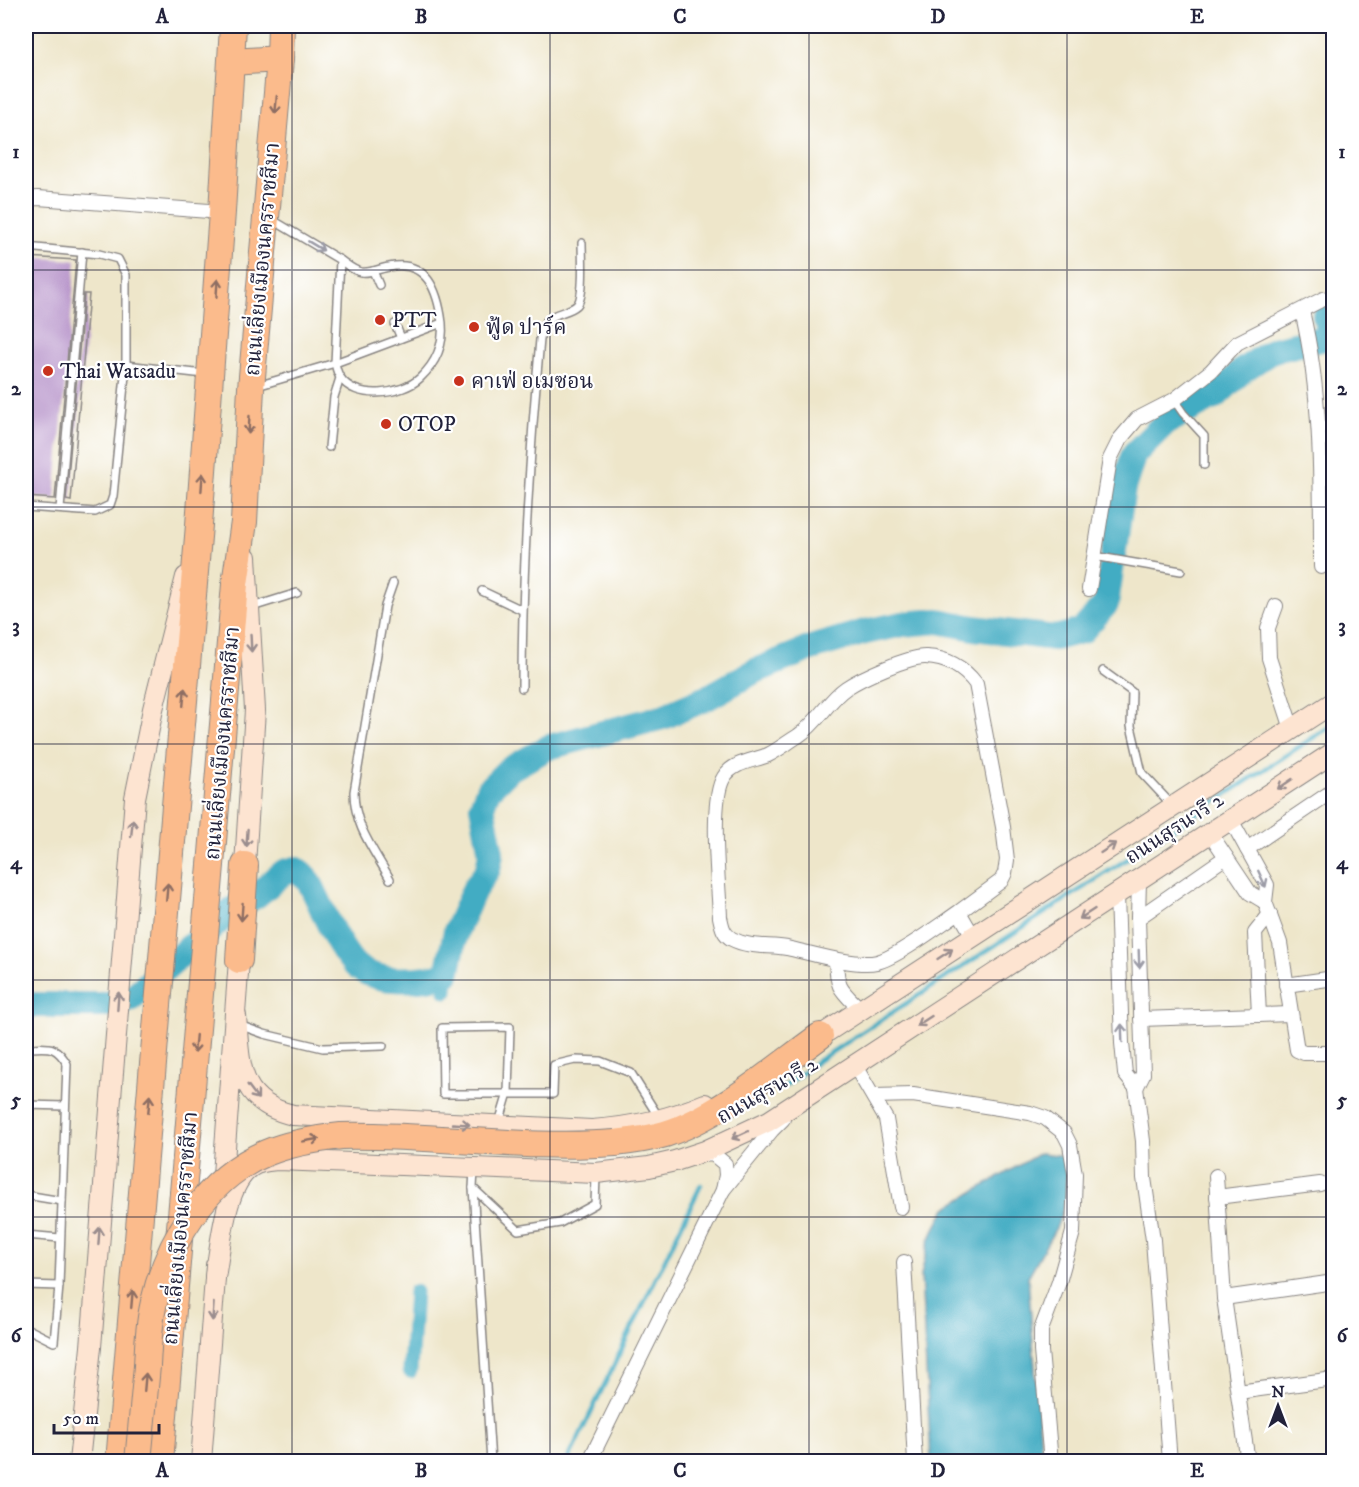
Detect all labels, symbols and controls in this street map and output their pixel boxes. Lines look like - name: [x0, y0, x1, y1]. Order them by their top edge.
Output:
- text: A: [155, 5, 170, 30]
- text: B: [415, 5, 427, 30]
- text: C: [673, 5, 687, 30]
- text: D: [931, 5, 946, 30]
- text: E: [1190, 5, 1204, 30]
- one-way arrow: [270, 94, 281, 114]
- text: 1: [12, 140, 20, 165]
- text: 1: [1338, 140, 1346, 165]
- street label: ถนนเลี่ยงเมืองนครราชสีมา: [236, 141, 286, 377]
- one-way arrow: [307, 241, 324, 253]
- one-way arrow: [211, 278, 222, 298]
- place label: PTT: [392, 308, 437, 334]
- marker: PTT: [373, 313, 387, 327]
- place label: ฟู้ด ปาร์ค: [486, 314, 566, 341]
- marker: ฟู้ด ปาร์ค: [467, 320, 481, 334]
- place label: Thai Watsadu: [60, 359, 176, 385]
- marker: Thai Watsadu: [41, 364, 55, 378]
- place label: คาเฟ่ อเมซอน: [471, 369, 594, 395]
- marker: คาเฟ่ อเมซอน: [452, 374, 466, 388]
- text: 2: [11, 377, 22, 402]
- text: 2: [1337, 377, 1348, 402]
- place label: OTOP: [398, 412, 456, 438]
- one-way arrow: [243, 414, 254, 434]
- marker: OTOP: [379, 417, 393, 431]
- one-way arrow: [197, 473, 208, 493]
- text: 3: [12, 614, 20, 639]
- text: 3: [1338, 614, 1346, 639]
- street label: ถนนเลี่ยงเมืองนครราชสีมา: [196, 625, 246, 861]
- one-way arrow: [246, 632, 257, 652]
- one-way arrow: [179, 688, 190, 708]
- one-way arrow: [1276, 778, 1293, 791]
- street label: ถนนสุรนารี 2: [1120, 787, 1229, 870]
- one-way arrow: [127, 818, 138, 838]
- one-way arrow: [241, 827, 252, 847]
- one-way arrow: [1099, 842, 1116, 854]
- text: 4: [10, 851, 23, 876]
- text: 4: [1336, 851, 1349, 876]
- one-way arrow: [1257, 869, 1269, 887]
- one-way arrow: [162, 882, 173, 902]
- one-way arrow: [236, 902, 247, 922]
- one-way arrow: [1078, 908, 1095, 921]
- one-way arrow: [936, 948, 952, 960]
- one-way arrow: [1133, 949, 1145, 969]
- one-way arrow: [113, 991, 124, 1011]
- one-way arrow: [915, 1015, 932, 1028]
- one-way arrow: [1116, 1023, 1127, 1043]
- one-way arrow: [190, 1033, 201, 1053]
- street label: ถนนสุรนารี 2: [712, 1051, 823, 1130]
- one-way arrow: [247, 1083, 260, 1099]
- text: 5: [10, 1088, 21, 1113]
- text: 5: [1336, 1088, 1347, 1113]
- one-way arrow: [144, 1095, 155, 1115]
- street label: ถนนเลี่ยงเมืองนครราชสีมา: [154, 1110, 204, 1346]
- one-way arrow: [450, 1119, 470, 1130]
- one-way arrow: [732, 1130, 750, 1142]
- one-way arrow: [301, 1134, 320, 1145]
- one-way arrow: [94, 1227, 105, 1246]
- one-way arrow: [127, 1289, 138, 1309]
- one-way arrow: [207, 1301, 218, 1321]
- text: 6: [11, 1324, 23, 1349]
- text: 6: [1337, 1324, 1349, 1349]
- one-way arrow: [140, 1373, 151, 1393]
- north arrow: [1248, 1376, 1308, 1436]
- text: N: [1271, 1382, 1285, 1402]
- scale bar: [54, 1397, 159, 1435]
- text: 50 m: [63, 1408, 99, 1430]
- text: A: [155, 1459, 170, 1484]
- text: B: [415, 1459, 427, 1484]
- text: C: [673, 1459, 687, 1484]
- text: D: [931, 1459, 946, 1484]
- text: E: [1190, 1459, 1204, 1484]

